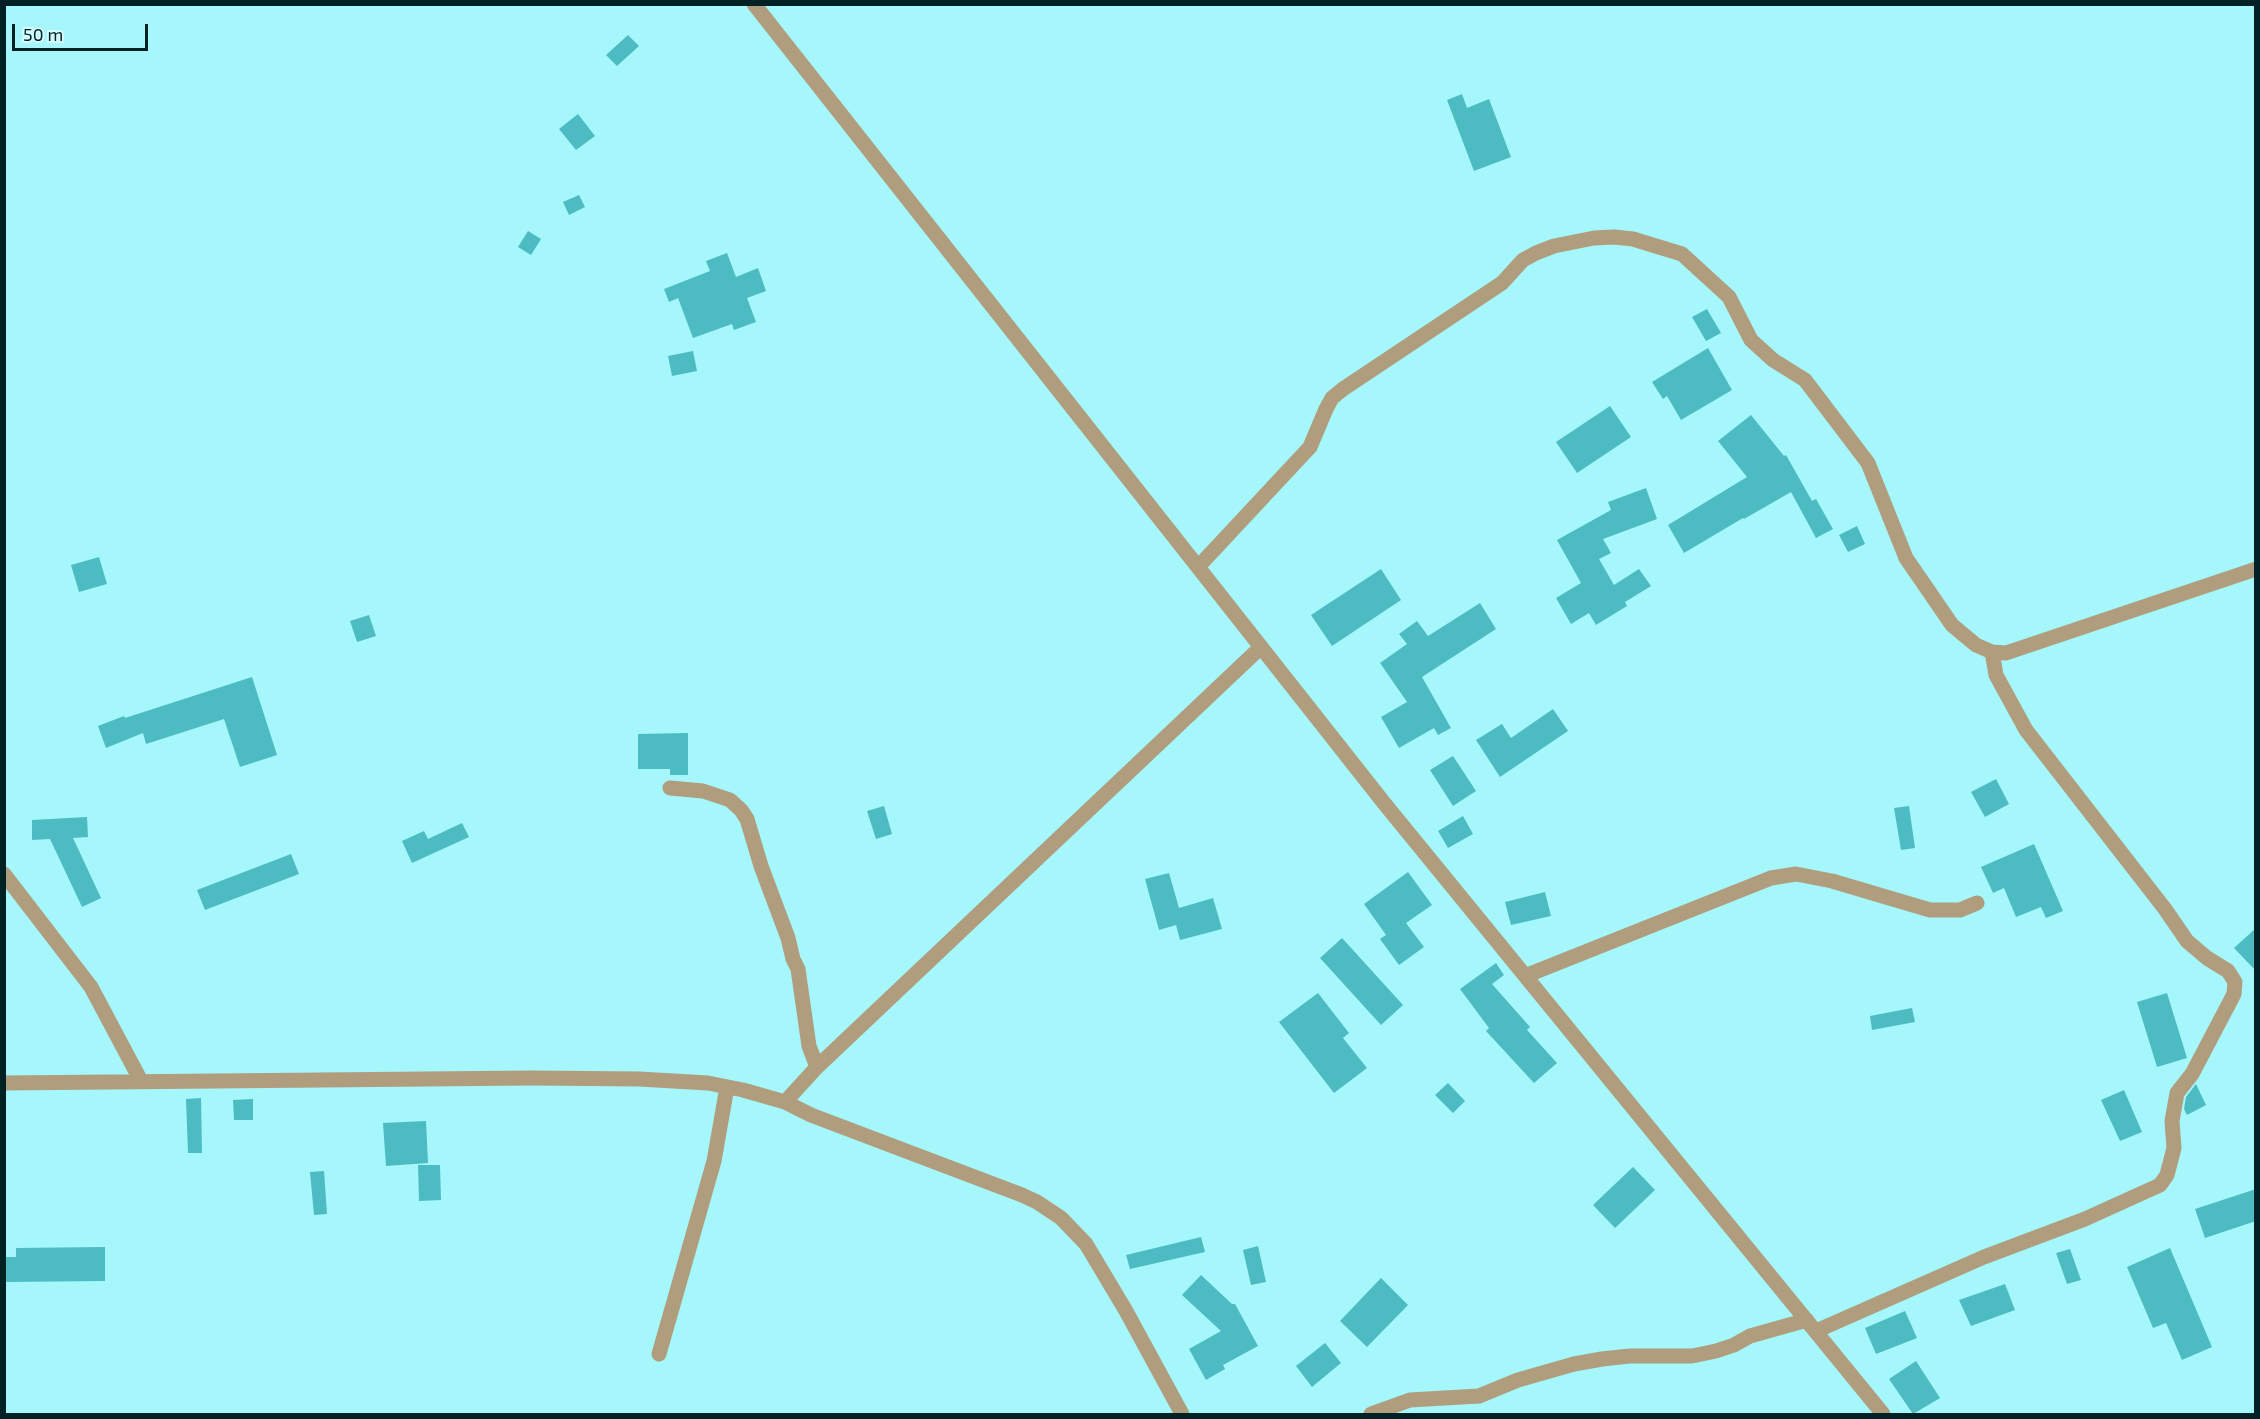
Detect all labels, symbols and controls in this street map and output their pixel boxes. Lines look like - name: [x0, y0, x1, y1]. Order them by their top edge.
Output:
- scale bar: [15, 12, 152, 50]
- text: 50 m: [23, 23, 63, 45]

